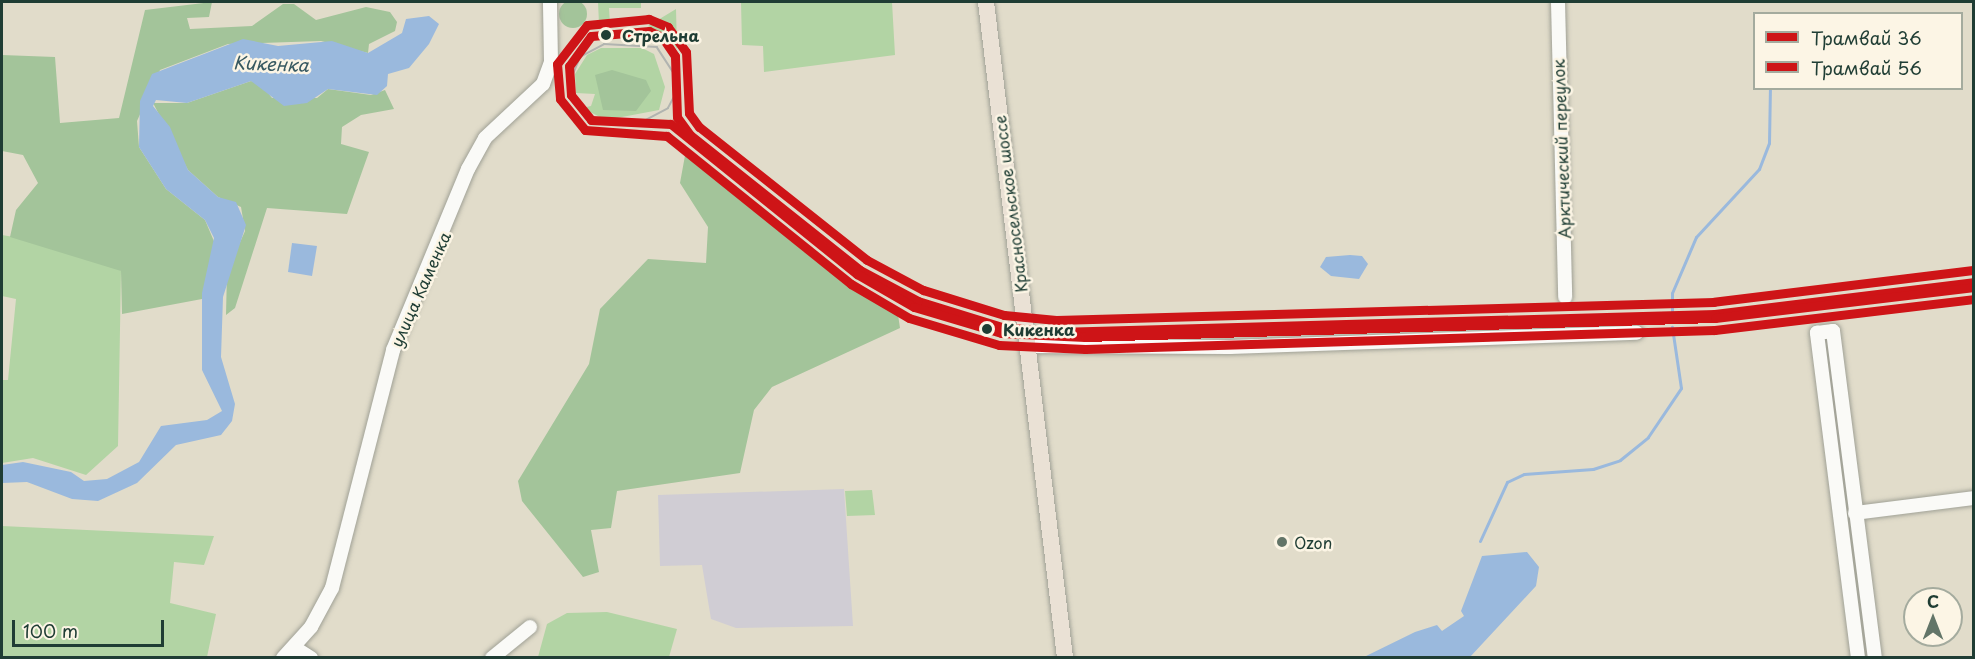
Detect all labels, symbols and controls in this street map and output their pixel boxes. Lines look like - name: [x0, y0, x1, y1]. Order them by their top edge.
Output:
- legend: [1753, 12, 1963, 90]
- marker: Стрельна: [595, 24, 617, 46]
- text: Трамвай 36: [1811, 24, 1922, 51]
- place label: Стрельна: [622, 25, 699, 45]
- water label: Кикенка: [233, 52, 309, 76]
- text: Трамвай 56: [1811, 54, 1922, 81]
- street label: Арктический переулок: [1548, 59, 1574, 239]
- street label: Красносельское шоссе: [990, 114, 1030, 294]
- street label: улица Каменка: [386, 228, 454, 350]
- marker: Кикенка: [976, 318, 998, 340]
- place label: Кикенка: [1003, 319, 1075, 339]
- place label: Ozon: [1294, 532, 1332, 552]
- marker: Ozon: [1275, 535, 1289, 549]
- north arrow: [1903, 587, 1963, 647]
- text: С: [1927, 589, 1939, 613]
- scale bar: [15, 608, 166, 646]
- text: 100 m: [23, 617, 78, 644]

